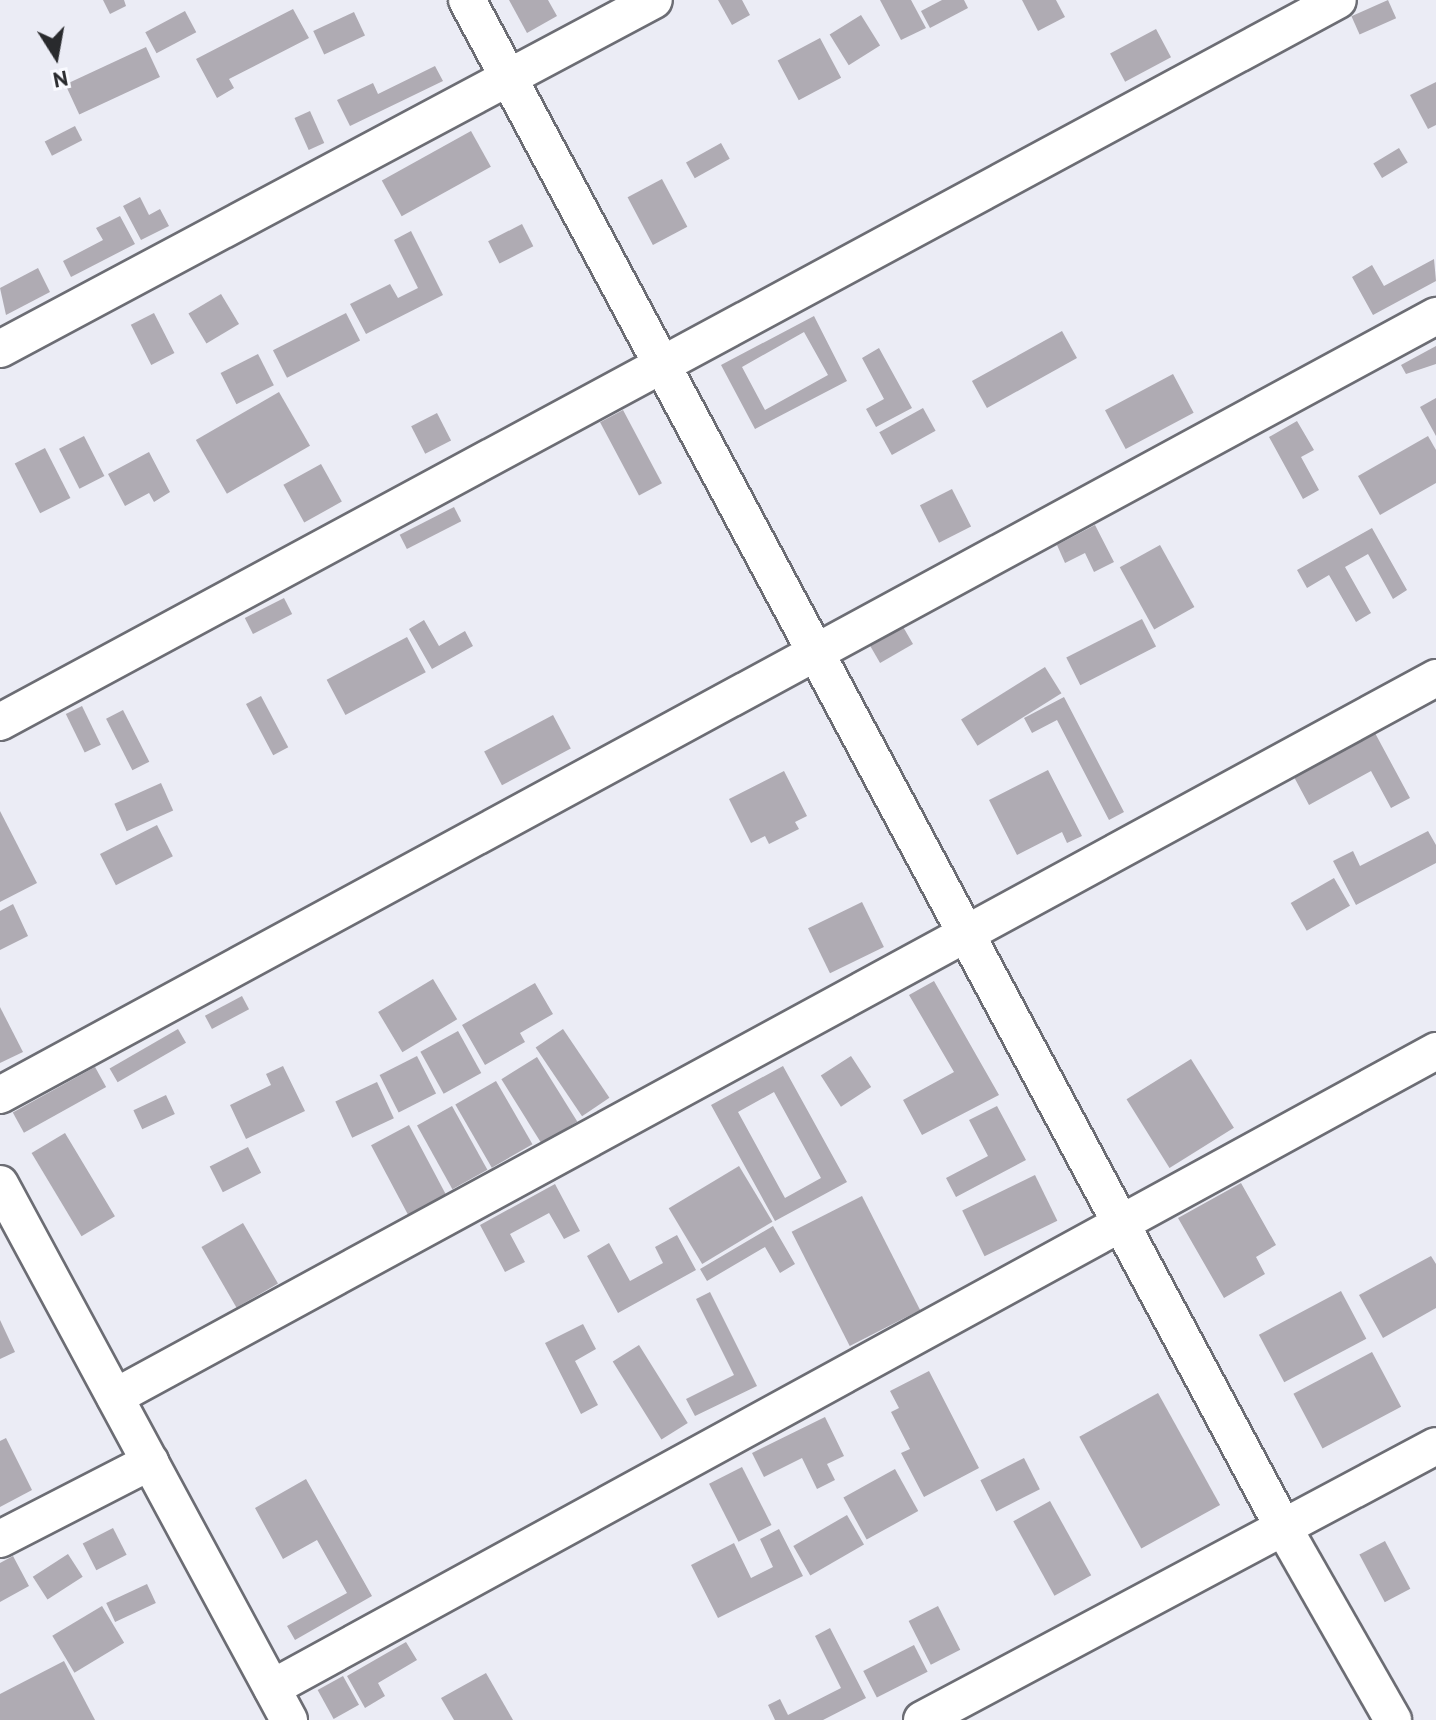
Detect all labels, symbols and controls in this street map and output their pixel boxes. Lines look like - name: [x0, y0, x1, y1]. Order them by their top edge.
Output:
- north arrow: [16, 16, 96, 96]
- text: N: [51, 64, 70, 95]

